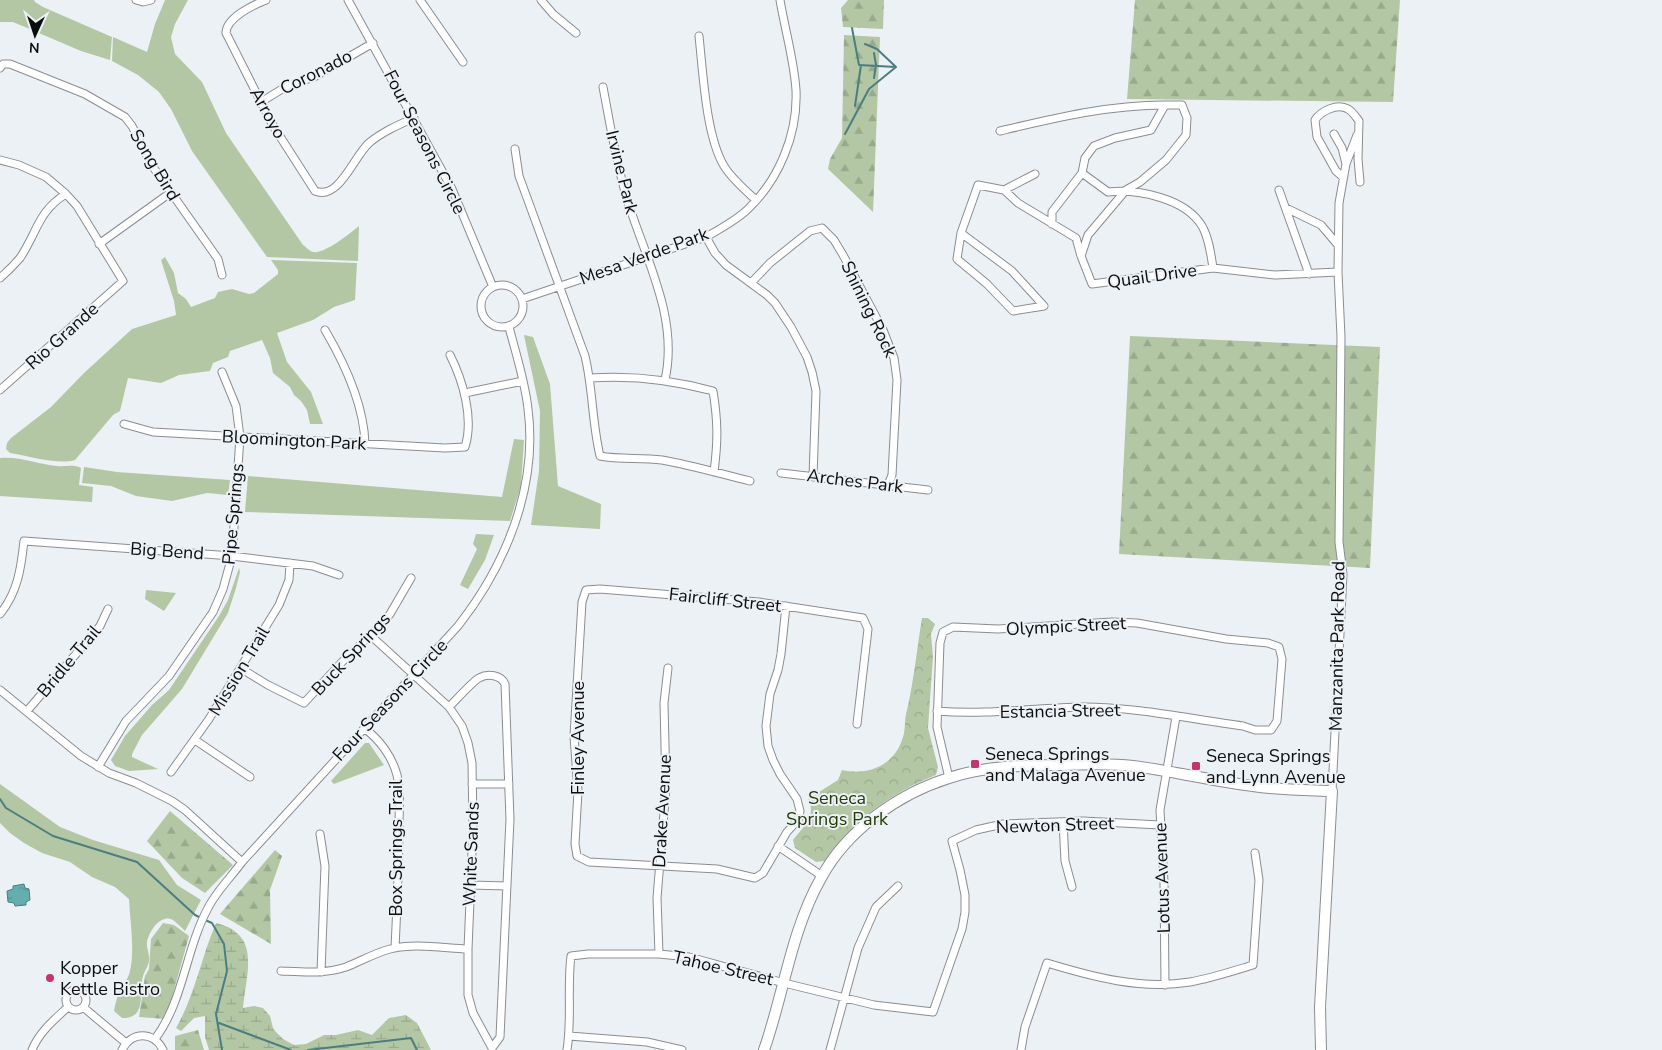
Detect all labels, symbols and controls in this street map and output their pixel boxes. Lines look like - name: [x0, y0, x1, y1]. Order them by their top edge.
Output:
- north arrow: [10, 10, 60, 60]
- text: N: [29, 38, 40, 57]
- street label: Coronado: [276, 44, 356, 100]
- street label: Four Seasons Circle: [378, 66, 472, 218]
- street label: Arroyo: [244, 83, 292, 143]
- street label: Song Bird: [124, 125, 186, 205]
- street label: Irvine Park: [600, 128, 644, 217]
- street label: Mesa Verde Park: [576, 221, 713, 290]
- street label: Shining Rock: [835, 257, 903, 362]
- street label: Quail Drive: [1106, 258, 1198, 294]
- street label: Rio Grande: [20, 297, 104, 375]
- street label: Bloomington Park: [221, 424, 368, 456]
- street label: Pipe Springs: [217, 462, 249, 566]
- street label: Arches Park: [805, 463, 905, 499]
- street label: Big Bend: [129, 536, 205, 566]
- street label: Manzanita Park Road: [1324, 561, 1350, 731]
- street label: Faircliff Street: [668, 582, 783, 618]
- street label: Buck Springs: [306, 607, 396, 701]
- street label: Olympic Street: [1005, 611, 1127, 641]
- street label: Bridle Trail: [32, 619, 107, 702]
- street label: Mission Trail: [203, 621, 276, 720]
- street label: Four Seasons Circle: [327, 634, 453, 766]
- street label: Finley Avenue: [566, 681, 590, 795]
- street label: Estancia Street: [999, 698, 1121, 724]
- place label: Seneca Springs and Malaga Avenue: [985, 742, 1146, 787]
- place label: Seneca Springs and Lynn Avenue: [1206, 744, 1345, 789]
- street label: Drake Avenue: [647, 754, 677, 868]
- marker: Seneca Springs and Malaga Avenue: [969, 758, 981, 770]
- marker: Seneca Springs and Lynn Avenue: [1190, 760, 1202, 772]
- street label: Box Springs Trail: [384, 779, 408, 917]
- park label: Seneca Springs Park: [786, 786, 889, 831]
- street label: White Sands: [457, 801, 485, 907]
- street label: Newton Street: [995, 811, 1115, 839]
- street label: Lotus Avenue: [1148, 822, 1176, 934]
- street label: Tahoe Street: [670, 945, 776, 991]
- place label: Kopper Kettle Bistro: [60, 956, 160, 1001]
- marker: Kopper Kettle Bistro: [44, 972, 56, 984]

